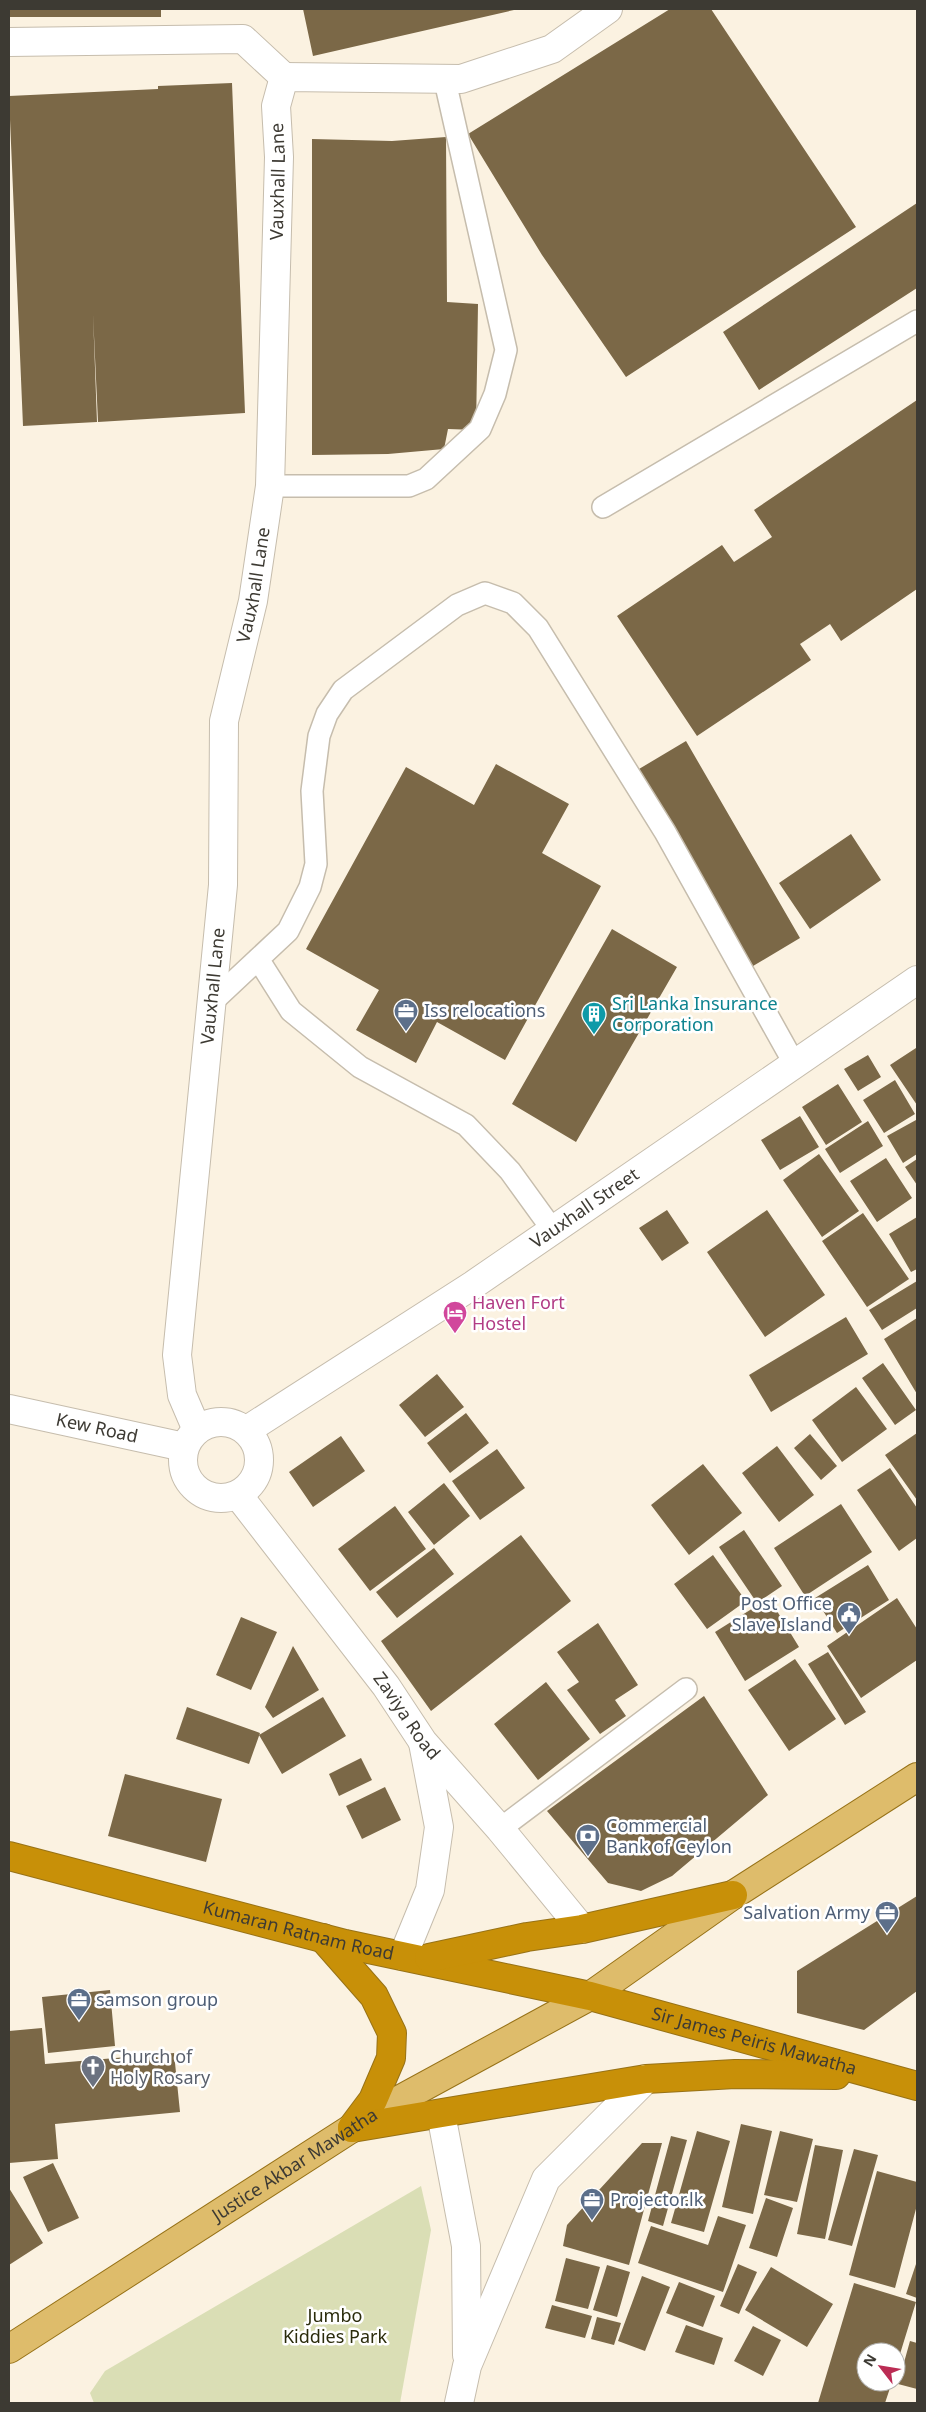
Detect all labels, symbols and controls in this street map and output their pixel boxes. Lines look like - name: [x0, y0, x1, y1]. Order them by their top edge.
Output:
- street label: Vauxhall Lane: [264, 122, 290, 240]
- street label: Vauxhall Lane: [230, 525, 275, 645]
- street label: Vauxhall Lane: [194, 927, 230, 1046]
- place label: Sri Lanka Insurance Corporation: [612, 991, 778, 1036]
- office icon: Iss relocations: [393, 998, 419, 1032]
- place label: Iss relocations: [424, 998, 545, 1022]
- building icon: Sri Lanka Insurance Corporation: [581, 1001, 607, 1035]
- street label: Vauxhall Street: [525, 1161, 644, 1253]
- place label: Haven Fort Hostel: [472, 1290, 565, 1335]
- hotel icon: Haven Fort Hostel: [442, 1300, 468, 1334]
- street label: Kew Road: [54, 1407, 140, 1448]
- place label: Post Office Slave Island: [732, 1591, 832, 1636]
- public building icon: Post Office Slave Island: [836, 1601, 862, 1635]
- street label: Zaviya Road: [369, 1667, 446, 1764]
- place label: Commercial Bank of Ceylon: [606, 1813, 732, 1858]
- bank icon: Commercial Bank of Ceylon: [575, 1823, 601, 1857]
- street label: Kumaran Ratnam Road: [201, 1894, 396, 1965]
- place label: Salvation Army: [743, 1900, 871, 1924]
- office icon: Salvation Army: [874, 1900, 900, 1934]
- office icon: samson group: [66, 1987, 92, 2021]
- place label: samson group: [96, 1987, 218, 2011]
- street label: Sir James Peiris Mawatha: [649, 2001, 860, 2080]
- place label: Church of Holy Rosary: [110, 2044, 211, 2089]
- church icon: Church of Holy Rosary: [80, 2054, 106, 2088]
- street label: Justice Akbar Mawatha: [205, 2102, 382, 2227]
- office icon: Projector.lk: [579, 2187, 605, 2221]
- place label: Projector.lk: [610, 2187, 704, 2211]
- park label: Jumbo Kiddies Park: [283, 2303, 387, 2348]
- north arrow: [856, 2342, 906, 2392]
- text: N: [858, 2350, 881, 2370]

